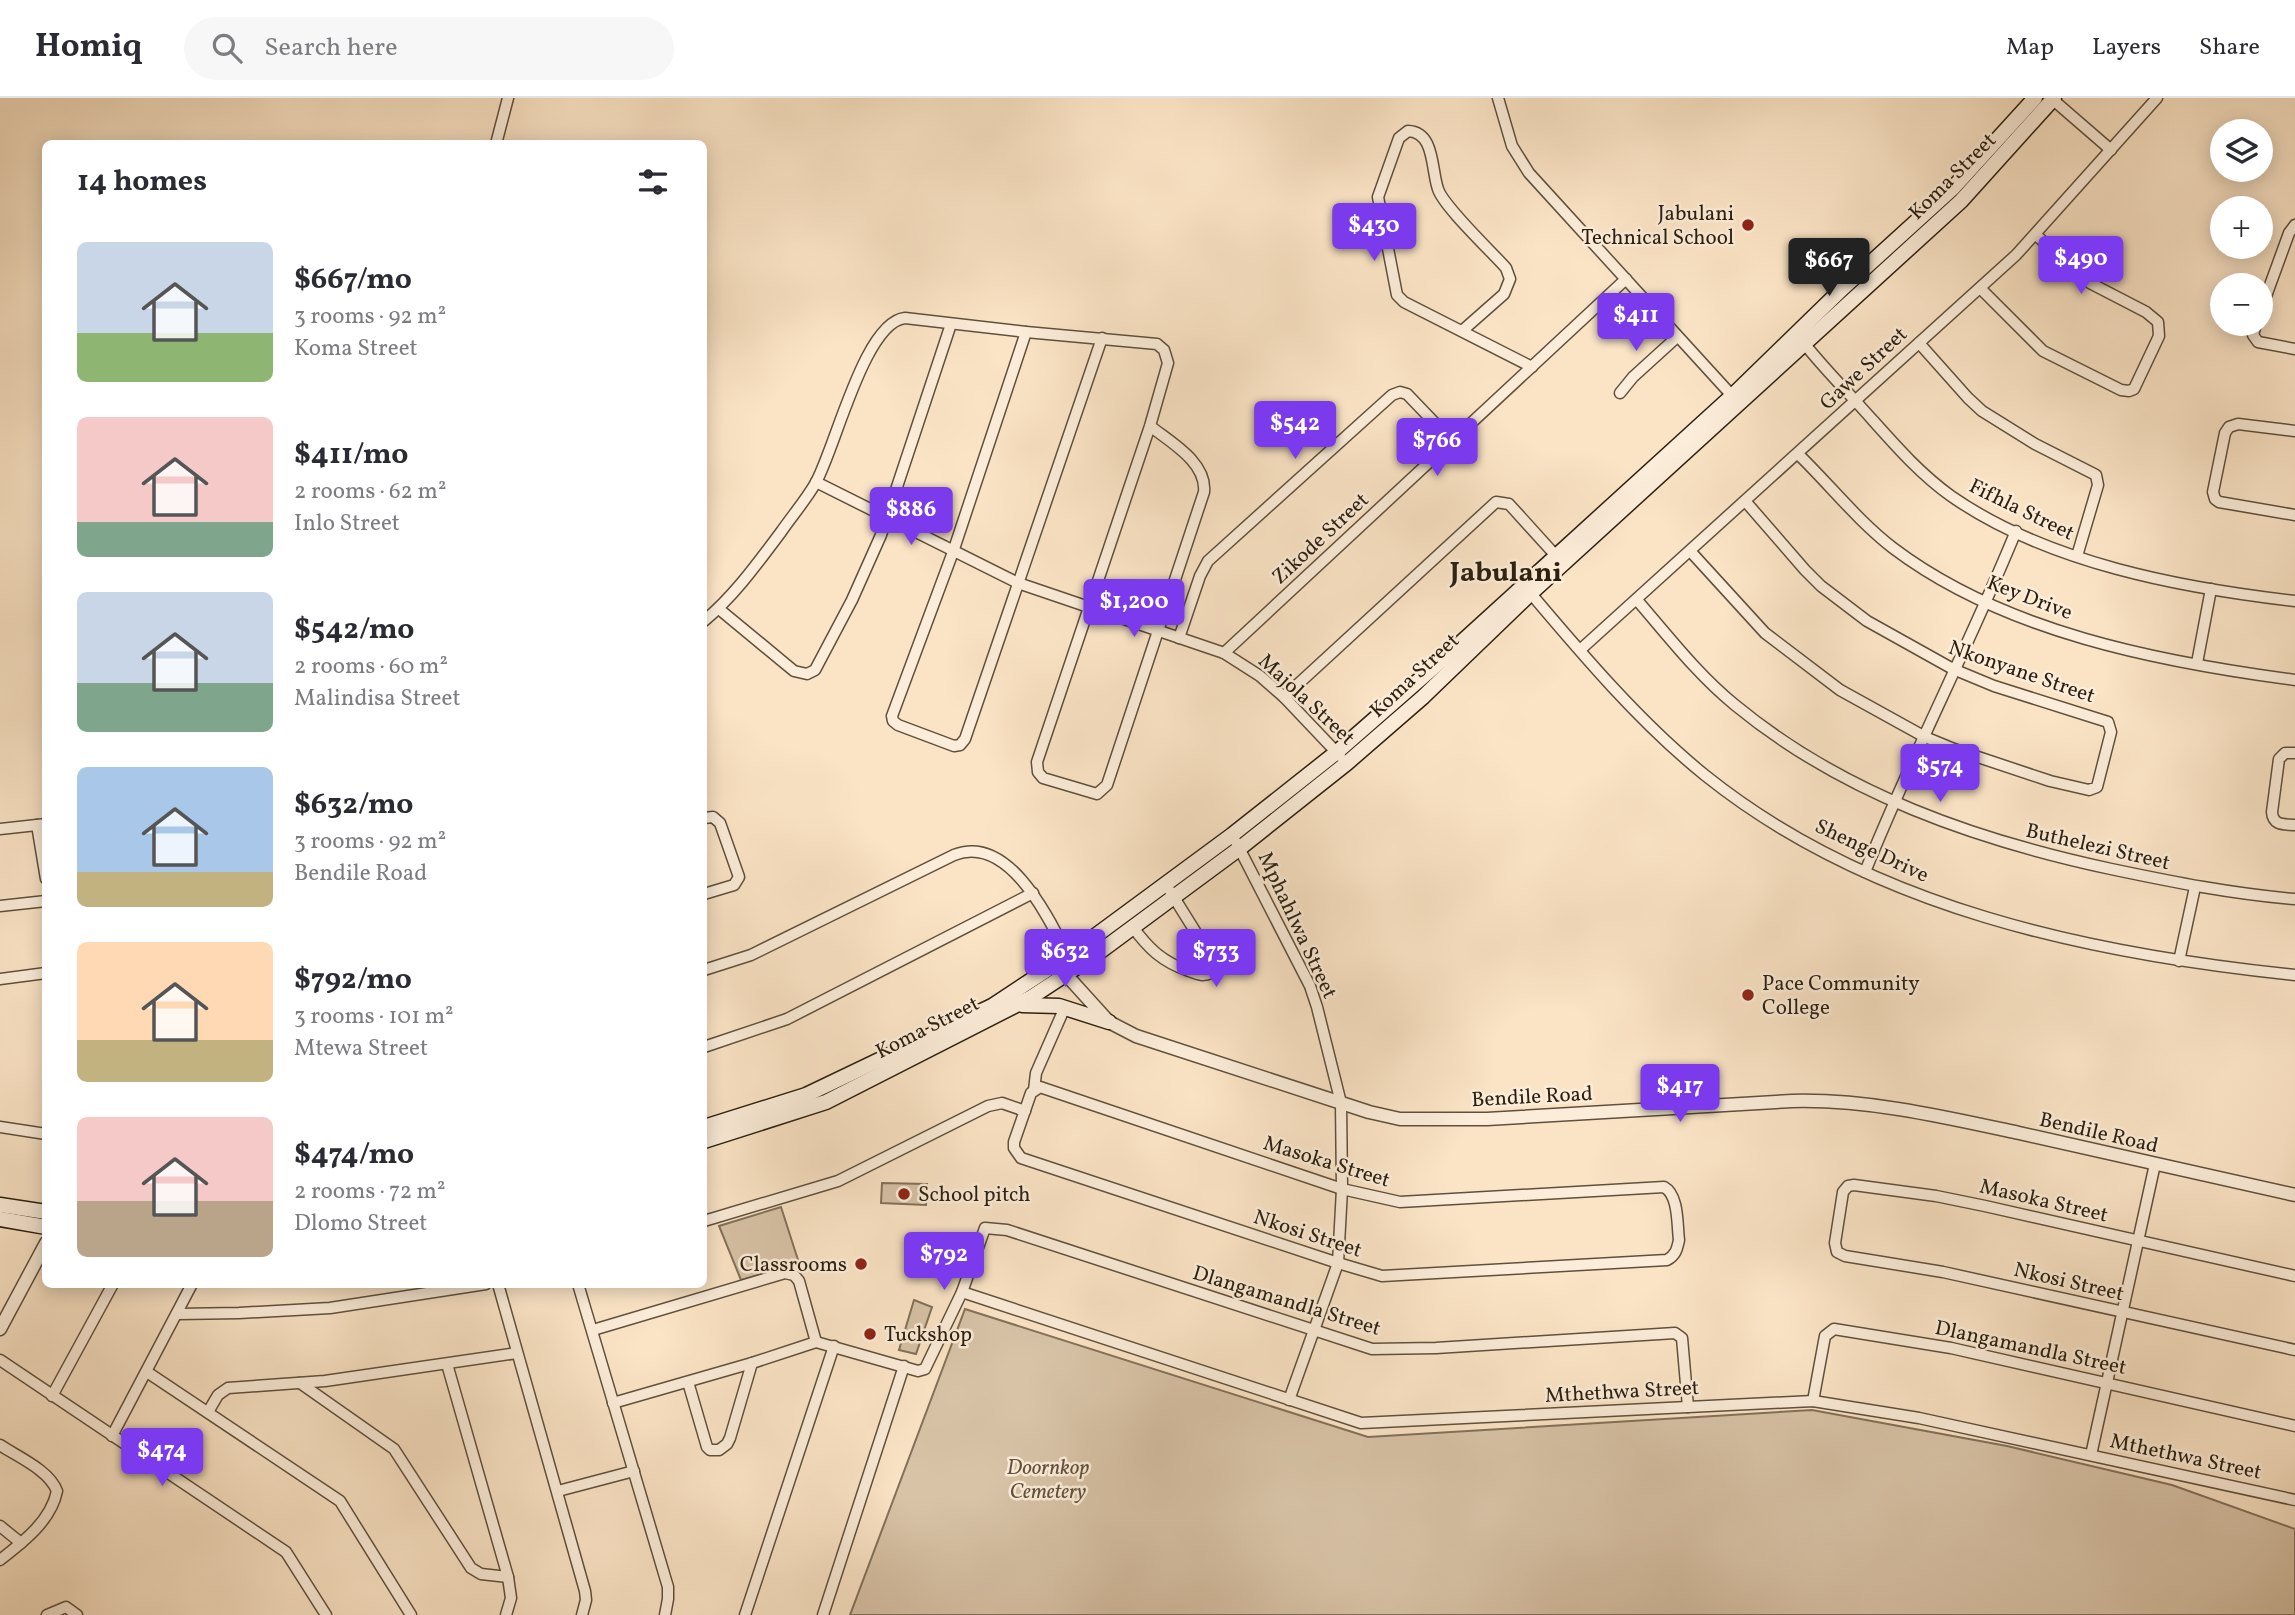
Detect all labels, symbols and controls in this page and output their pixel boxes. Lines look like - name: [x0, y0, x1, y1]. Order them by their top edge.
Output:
- search box: [184, 17, 674, 80]
- text: Homiq: [35, 25, 142, 71]
- icon: search: [208, 29, 246, 67]
- text: Search here: [264, 30, 397, 66]
- text: Map: [2006, 31, 2054, 65]
- text: Layers: [2092, 31, 2161, 65]
- text: Share: [2199, 31, 2260, 65]
- map controls: [2210, 119, 2273, 336]
- button: layers: [2210, 119, 2273, 182]
- street label: Koma Street: [1903, 127, 2003, 227]
- text: 14 homes: [77, 161, 207, 203]
- icon: filters: [634, 163, 672, 201]
- button: +: [2210, 196, 2273, 259]
- place label: Jabulani Technical School: [1581, 200, 1734, 253]
- pin: $430: [1333, 204, 1415, 263]
- text: $430: [1348, 210, 1400, 242]
- marker: Jabulani Technical School: [1740, 217, 1756, 233]
- pin: $490: [2040, 236, 2122, 296]
- pin: $667: [1788, 238, 1870, 298]
- text: $490: [2054, 243, 2108, 275]
- text: $667: [1804, 245, 1854, 277]
- text: $667/mo: [294, 259, 412, 301]
- icon: home: [133, 270, 217, 354]
- button: −: [2210, 273, 2273, 336]
- pin: $411: [1595, 294, 1677, 353]
- text: $411: [1613, 300, 1659, 332]
- text: 3 rooms · 92 m²: [294, 301, 446, 333]
- street label: Gawe Street: [1814, 321, 1914, 417]
- text: Koma Street: [294, 333, 418, 365]
- pin: $542: [1254, 402, 1336, 461]
- text: $542: [1270, 408, 1320, 440]
- pin: $766: [1396, 418, 1478, 478]
- text: $766: [1413, 425, 1461, 457]
- text: $411/mo: [294, 434, 408, 476]
- icon: home: [133, 445, 217, 529]
- street label: Fifhla Street: [1964, 472, 2079, 548]
- text: 2 rooms · 62 m²: [294, 476, 446, 508]
- street label: Zikode Street: [1266, 487, 1376, 592]
- pin: $886: [870, 488, 952, 547]
- text: $886: [886, 494, 936, 526]
- text: Inlo Street: [294, 508, 400, 540]
- district label: Jabulani: [1449, 554, 1562, 593]
- street label: Key Drive: [1983, 569, 2076, 628]
- pin: $1,200: [1077, 580, 1191, 639]
- text: $1,200: [1099, 586, 1169, 618]
- text: $542/mo: [294, 609, 414, 651]
- icon: home: [133, 620, 217, 704]
- street label: Koma Street: [1364, 627, 1466, 725]
- street label: Nkonyane Street: [1944, 634, 2099, 711]
- street label: Majola Street: [1251, 648, 1361, 753]
- text: 2 rooms · 60 m²: [294, 651, 448, 683]
- text: Malindisa Street: [294, 683, 460, 715]
- pin: $574: [1899, 744, 1981, 804]
- text: $574: [1916, 751, 1964, 783]
- text: $632/mo: [294, 784, 413, 826]
- icon: home: [133, 795, 217, 879]
- street label: Shenge Drive: [1810, 812, 1933, 890]
- street label: Buthelezi Street: [2023, 817, 2173, 878]
- text: 3 rooms · 92 m²: [294, 826, 446, 858]
- street label: Mphahlwa Street: [1250, 847, 1343, 1004]
- text: Bendile Road: [294, 858, 427, 890]
- pin: $632: [1024, 930, 1106, 989]
- pin: $733: [1175, 930, 1257, 989]
- text: $632: [1040, 936, 1090, 968]
- text: $733: [1193, 936, 1239, 968]
- text: $792/mo: [294, 959, 412, 1001]
- icon: home: [133, 970, 217, 1054]
- place label: Pace Community College: [1762, 970, 1920, 1023]
- marker: Pace Community College: [1740, 987, 1756, 1003]
- street label: Koma Street: [871, 990, 985, 1067]
- text: 3 rooms · 101 m²: [294, 1001, 454, 1033]
- text: Mtewa Street: [294, 1033, 428, 1065]
- pin: $417: [1639, 1065, 1721, 1124]
- text: $417: [1656, 1071, 1704, 1103]
- street label: Bendile Road: [1471, 1080, 1594, 1115]
- street label: Bendile Road: [2036, 1106, 2161, 1161]
- street label: Masoka Street: [1260, 1129, 1393, 1195]
- text: $474/mo: [294, 1134, 414, 1176]
- icon: home: [133, 1145, 217, 1229]
- street label: Masoka Street: [1977, 1173, 2111, 1230]
- text: 2 rooms · 72 m²: [294, 1176, 445, 1208]
- place label: School pitch: [918, 1181, 1030, 1210]
- marker: School pitch: [896, 1186, 912, 1202]
- street label: Nkosi Street: [1250, 1203, 1365, 1266]
- text: Dlomo Street: [294, 1208, 427, 1240]
- pin: $792: [903, 1232, 985, 1292]
- text: $792: [920, 1239, 968, 1271]
- place label: Classrooms: [740, 1251, 847, 1280]
- marker: Classrooms: [853, 1256, 869, 1272]
- street label: Nkosi Street: [2011, 1256, 2127, 1309]
- street label: Dlangamandla Street: [1189, 1259, 1384, 1344]
- street label: Dlangamandla Street: [1932, 1314, 2129, 1383]
- place label: Tuckshop: [884, 1321, 972, 1350]
- marker: Tuckshop: [862, 1326, 878, 1342]
- street label: Mthethwa Street: [1544, 1374, 1700, 1411]
- street label: Mthethwa Street: [2107, 1427, 2264, 1488]
- pin: $474: [121, 1428, 203, 1488]
- text: $474: [137, 1435, 187, 1467]
- park label: Doornkop Cemetery: [1007, 1454, 1089, 1507]

